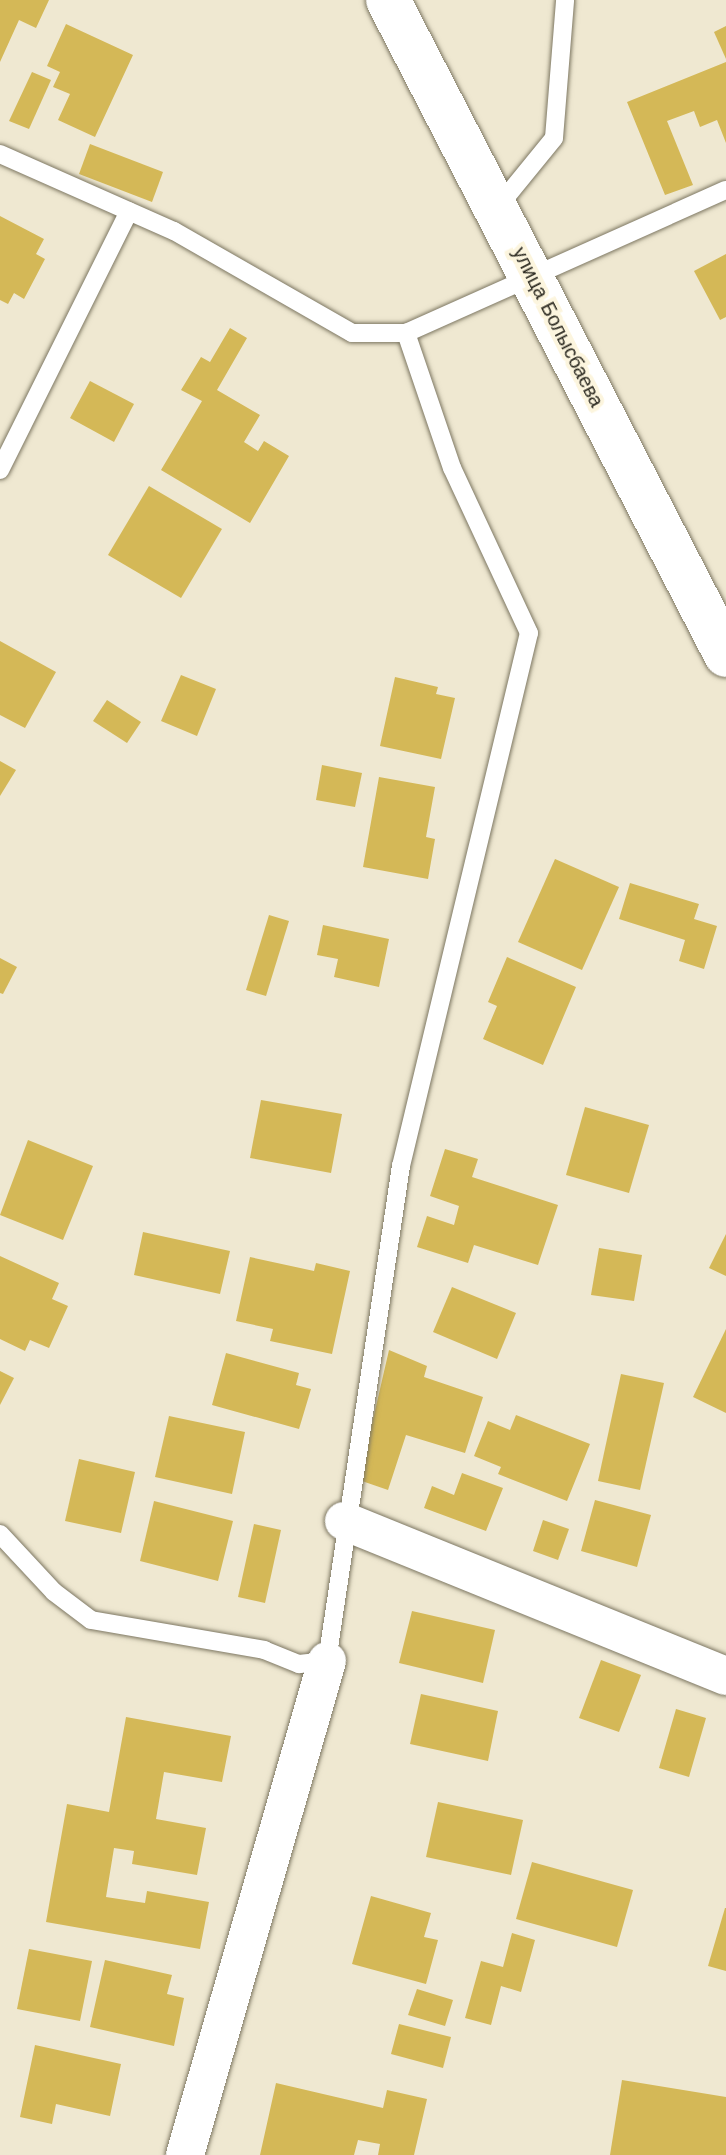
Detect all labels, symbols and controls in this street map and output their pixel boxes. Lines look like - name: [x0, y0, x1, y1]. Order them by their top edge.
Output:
- street label: улица Болысбаева: [507, 243, 609, 411]

